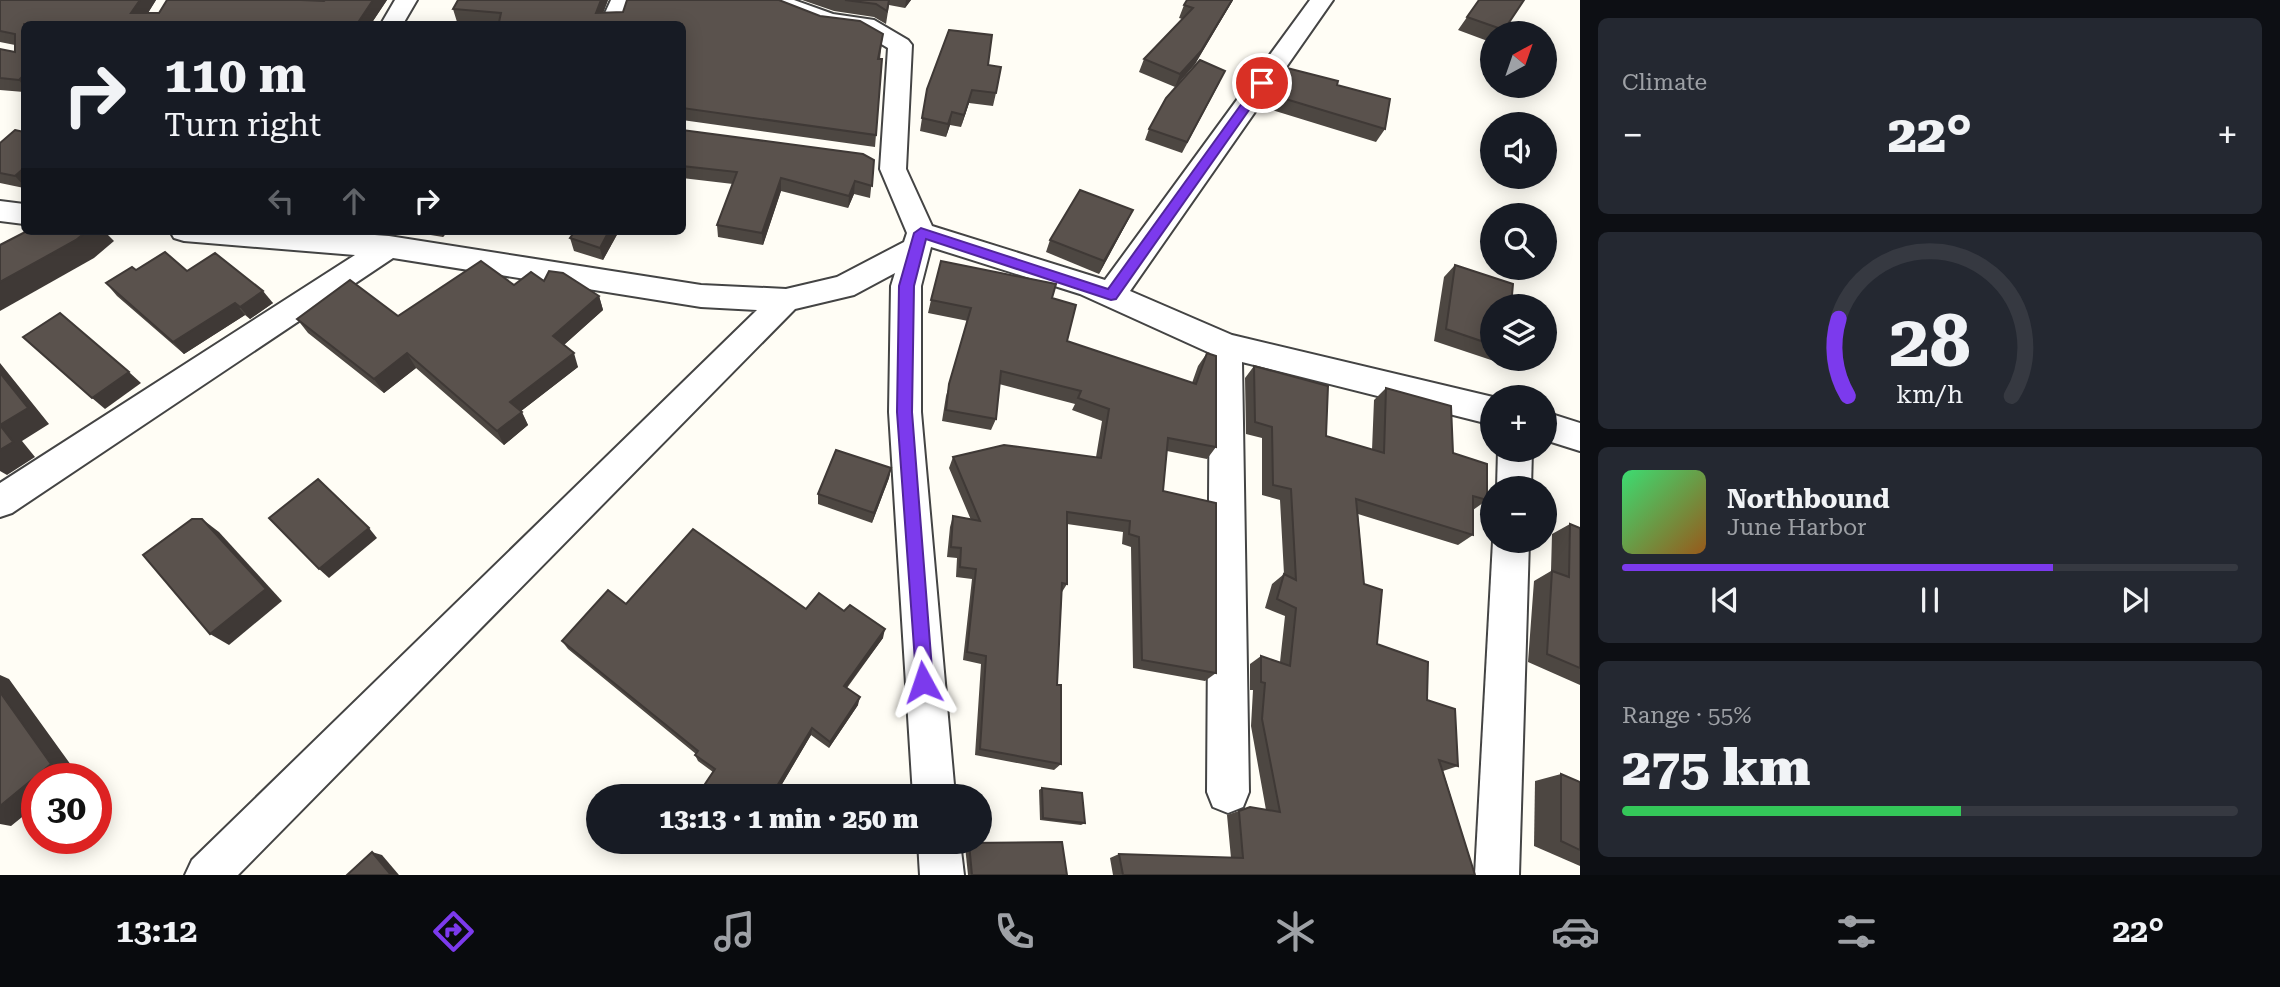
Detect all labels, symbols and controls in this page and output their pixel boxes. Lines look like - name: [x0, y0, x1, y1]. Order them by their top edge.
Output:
- north arrow: [1480, 21, 1558, 98]
- map controls: [1480, 21, 1557, 553]
- text: 110 m: [164, 47, 306, 104]
- icon: right: [49, 49, 140, 140]
- pin: [1232, 53, 1292, 113]
- icon: arrive: [1243, 64, 1281, 102]
- text: Climate: [1622, 69, 1707, 96]
- text: 22°: [1888, 104, 1972, 165]
- text: Turn right: [164, 106, 321, 144]
- button: sound: [1480, 112, 1557, 189]
- text: −: [1622, 113, 1643, 157]
- text: +: [2217, 113, 2238, 157]
- icon: left: [262, 182, 300, 220]
- icon: ahead: [335, 182, 373, 220]
- icon: right: [408, 182, 446, 220]
- button: search: [1480, 203, 1557, 280]
- button: layers: [1480, 294, 1557, 371]
- text: 28: [1889, 300, 1971, 385]
- text: km/h: [1897, 380, 1963, 409]
- button: +: [1480, 385, 1557, 462]
- button: −: [1480, 476, 1557, 553]
- text: Northbound: [1727, 484, 1890, 514]
- text: June Harbor: [1727, 514, 1867, 541]
- icon: previous: [1706, 581, 1744, 619]
- icon: pause: [1911, 581, 1949, 619]
- icon: next: [2116, 581, 2154, 619]
- position arrow: [886, 645, 960, 719]
- text: Range · 55%: [1622, 702, 1751, 729]
- text: 275 km: [1622, 737, 1810, 798]
- speed limit sign: 30: [21, 763, 112, 854]
- text: 13:13 · 1 min · 250 m: [659, 804, 919, 834]
- icon: directions: [429, 907, 478, 956]
- icon: music: [710, 907, 759, 956]
- icon: phone: [990, 907, 1039, 956]
- icon: climate: [1271, 907, 1320, 956]
- icon: car: [1551, 907, 1600, 956]
- icon: filters: [1832, 907, 1881, 956]
- text: 13:12: [116, 912, 197, 950]
- text: 22°: [2112, 912, 2164, 950]

